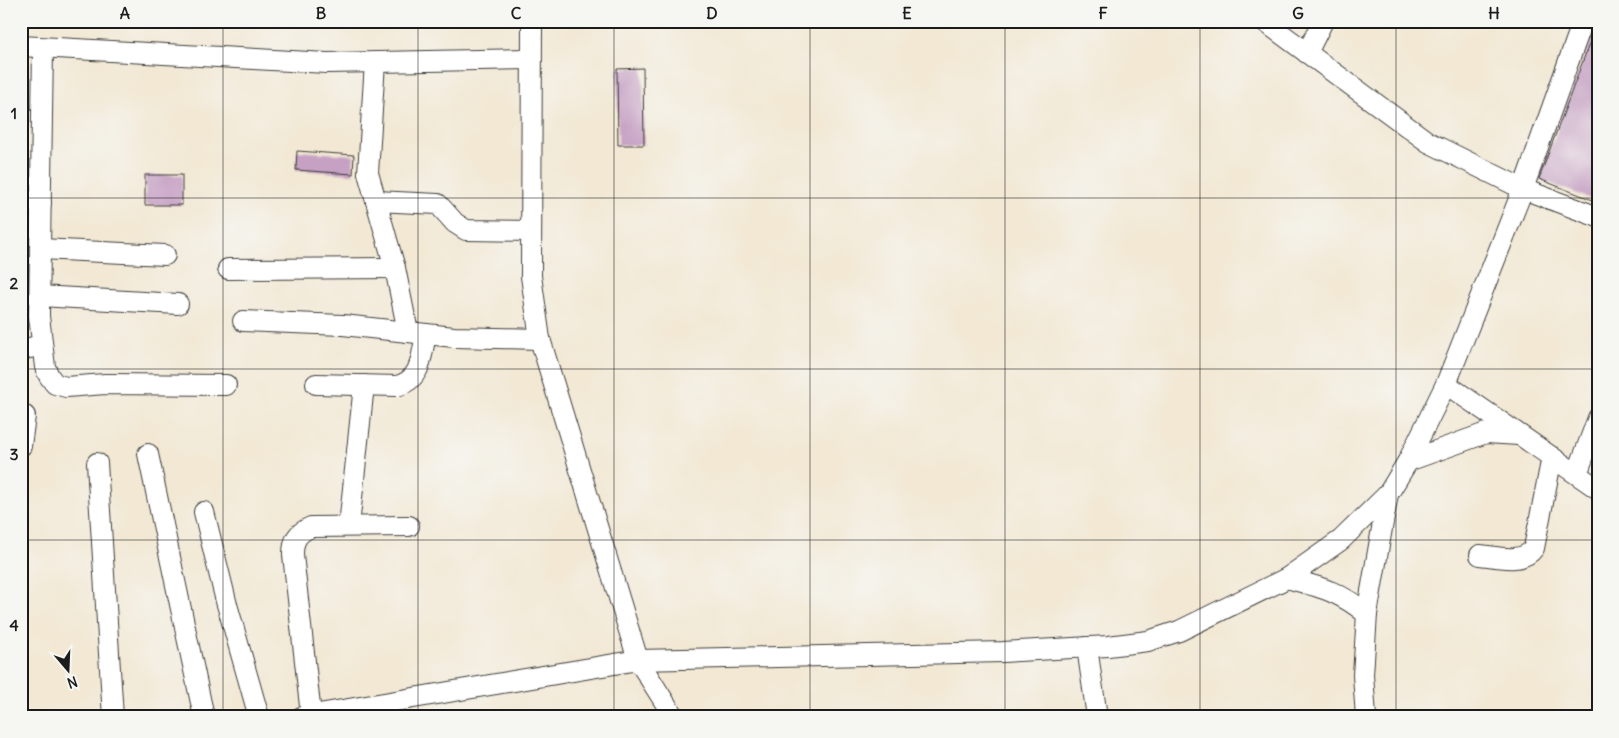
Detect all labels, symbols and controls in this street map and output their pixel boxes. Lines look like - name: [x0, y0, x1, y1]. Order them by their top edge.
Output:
- text: A: [120, 3, 130, 23]
- text: B: [316, 3, 327, 23]
- text: C: [511, 3, 522, 23]
- text: D: [706, 3, 718, 23]
- text: E: [902, 3, 912, 23]
- text: F: [1098, 3, 1108, 23]
- text: G: [1292, 3, 1304, 23]
- text: H: [1488, 3, 1500, 23]
- text: 1: [11, 103, 17, 123]
- text: 2: [10, 273, 19, 293]
- text: 3: [9, 444, 19, 464]
- text: 4: [9, 615, 19, 635]
- north arrow: [42, 646, 92, 696]
- text: N: [65, 672, 80, 692]

